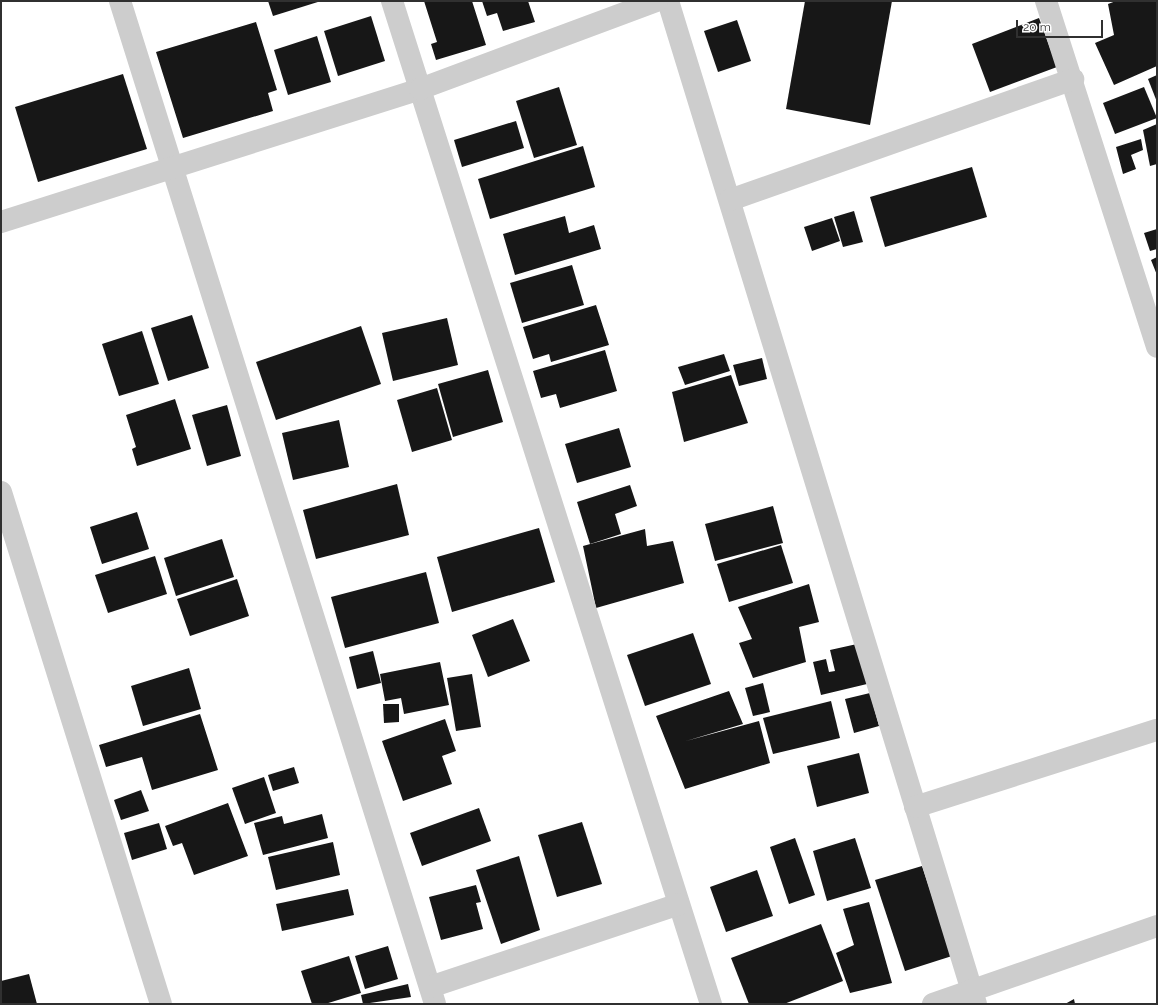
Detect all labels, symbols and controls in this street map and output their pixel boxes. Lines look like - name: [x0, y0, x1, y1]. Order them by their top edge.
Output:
- scale bar: [1018, 12, 1105, 38]
- text: 20 m: [1023, 20, 1051, 34]

